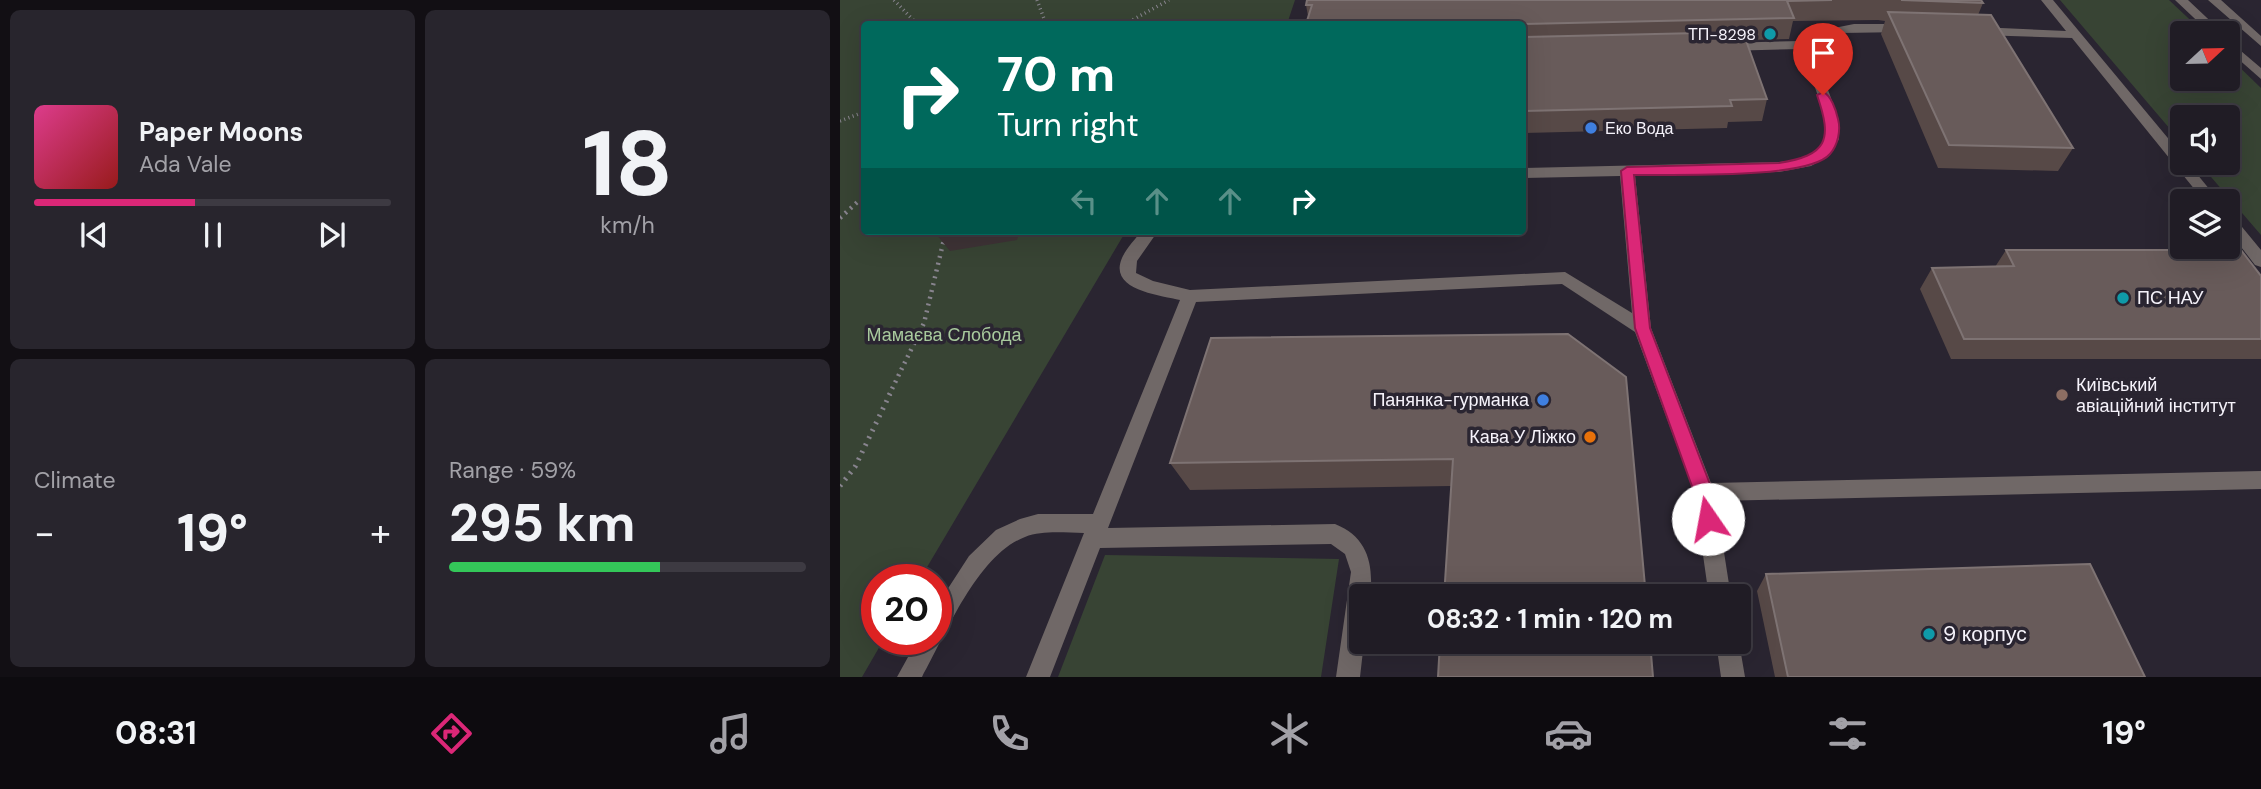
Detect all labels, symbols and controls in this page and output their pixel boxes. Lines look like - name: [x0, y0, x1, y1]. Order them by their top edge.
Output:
- north arrow: [2170, 21, 2240, 91]
- map controls: [2170, 21, 2240, 259]
- pin: [1793, 23, 1853, 95]
- place label: ТП-8298: [1688, 24, 1756, 45]
- marker: ТП-8298: [1762, 26, 1778, 42]
- icon: arrive: [1804, 34, 1842, 72]
- text: 70 m: [997, 42, 1115, 106]
- icon: right: [882, 49, 973, 140]
- text: Turn right: [997, 104, 1139, 146]
- text: 18: [582, 105, 673, 223]
- button: sound: [2170, 105, 2240, 175]
- text: Paper Moons: [139, 115, 303, 149]
- place label: Еко Вода: [1605, 118, 1674, 139]
- marker: Еко Вода: [1583, 120, 1599, 136]
- text: Ada Vale: [139, 149, 232, 179]
- icon: left: [1065, 182, 1103, 220]
- icon: ahead: [1138, 182, 1176, 220]
- icon: ahead: [1211, 182, 1249, 220]
- icon: right: [1284, 182, 1322, 220]
- button: layers: [2170, 189, 2240, 259]
- text: km/h: [600, 210, 655, 240]
- icon: previous: [75, 216, 113, 254]
- icon: pause: [194, 216, 232, 254]
- icon: next: [313, 216, 351, 254]
- place label: ПС НАУ: [2137, 286, 2204, 310]
- marker: ПС НАУ: [2115, 290, 2131, 306]
- park label: Мамаєва Слобода: [866, 323, 1023, 347]
- place label: Київський авіаційний інститут: [2076, 373, 2236, 418]
- marker: Київський авіаційний інститут: [2054, 387, 2070, 403]
- place label: Панянка-гурманка: [1372, 388, 1530, 412]
- marker: Панянка-гурманка: [1535, 392, 1551, 408]
- place label: Кава У Ліжко: [1469, 425, 1576, 449]
- marker: Кава У Ліжко: [1582, 429, 1598, 445]
- text: Range · 59%: [449, 455, 576, 485]
- text: Climate: [34, 465, 116, 495]
- position arrow: [1671, 482, 1745, 556]
- text: 295 km: [449, 489, 635, 557]
- text: 19°: [177, 499, 248, 567]
- text: −: [34, 508, 55, 558]
- text: +: [370, 508, 391, 558]
- speed limit sign: 20: [861, 564, 952, 655]
- text: 08:32 · 1 min · 120 m: [1427, 602, 1673, 636]
- place label: 9 корпус: [1943, 620, 2027, 648]
- marker: 9 корпус: [1921, 626, 1937, 642]
- icon: directions: [427, 709, 476, 758]
- icon: music: [706, 709, 755, 758]
- icon: phone: [985, 709, 1034, 758]
- icon: climate: [1265, 709, 1314, 758]
- icon: car: [1544, 709, 1593, 758]
- icon: filters: [1823, 709, 1872, 758]
- text: 08:31: [115, 712, 197, 754]
- text: 19°: [2102, 712, 2146, 754]

